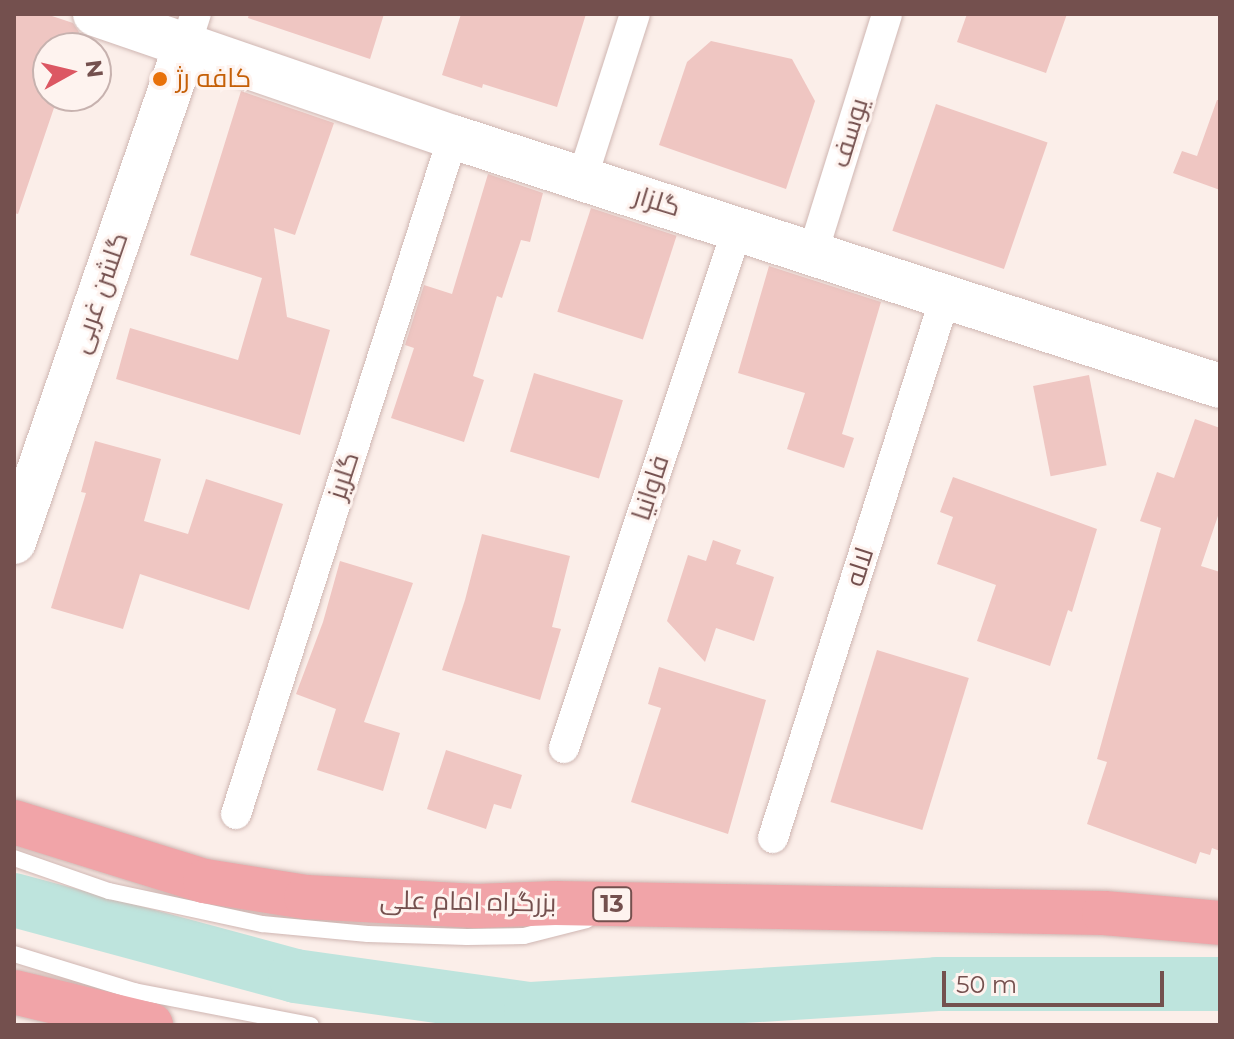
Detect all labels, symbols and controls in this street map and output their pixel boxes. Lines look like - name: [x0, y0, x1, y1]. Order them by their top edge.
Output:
- north arrow: [32, 32, 112, 112]
- text: N: [80, 58, 109, 80]
- place label: کافه رژ: [176, 63, 251, 95]
- marker: کافه رژ: [151, 70, 169, 88]
- street label: یوسف: [825, 95, 875, 171]
- street label: گلزار: [630, 180, 684, 224]
- street label: گلشن غربی: [65, 229, 135, 357]
- street label: گلریز: [322, 448, 366, 504]
- street label: فاوانیا: [626, 451, 676, 525]
- street label: لاله: [839, 544, 881, 590]
- road number: 13: [592, 884, 632, 924]
- street label: بزرگراه امام علی: [379, 885, 557, 919]
- scale bar: [946, 955, 1168, 1005]
- text: 50 m: [956, 970, 1017, 999]

